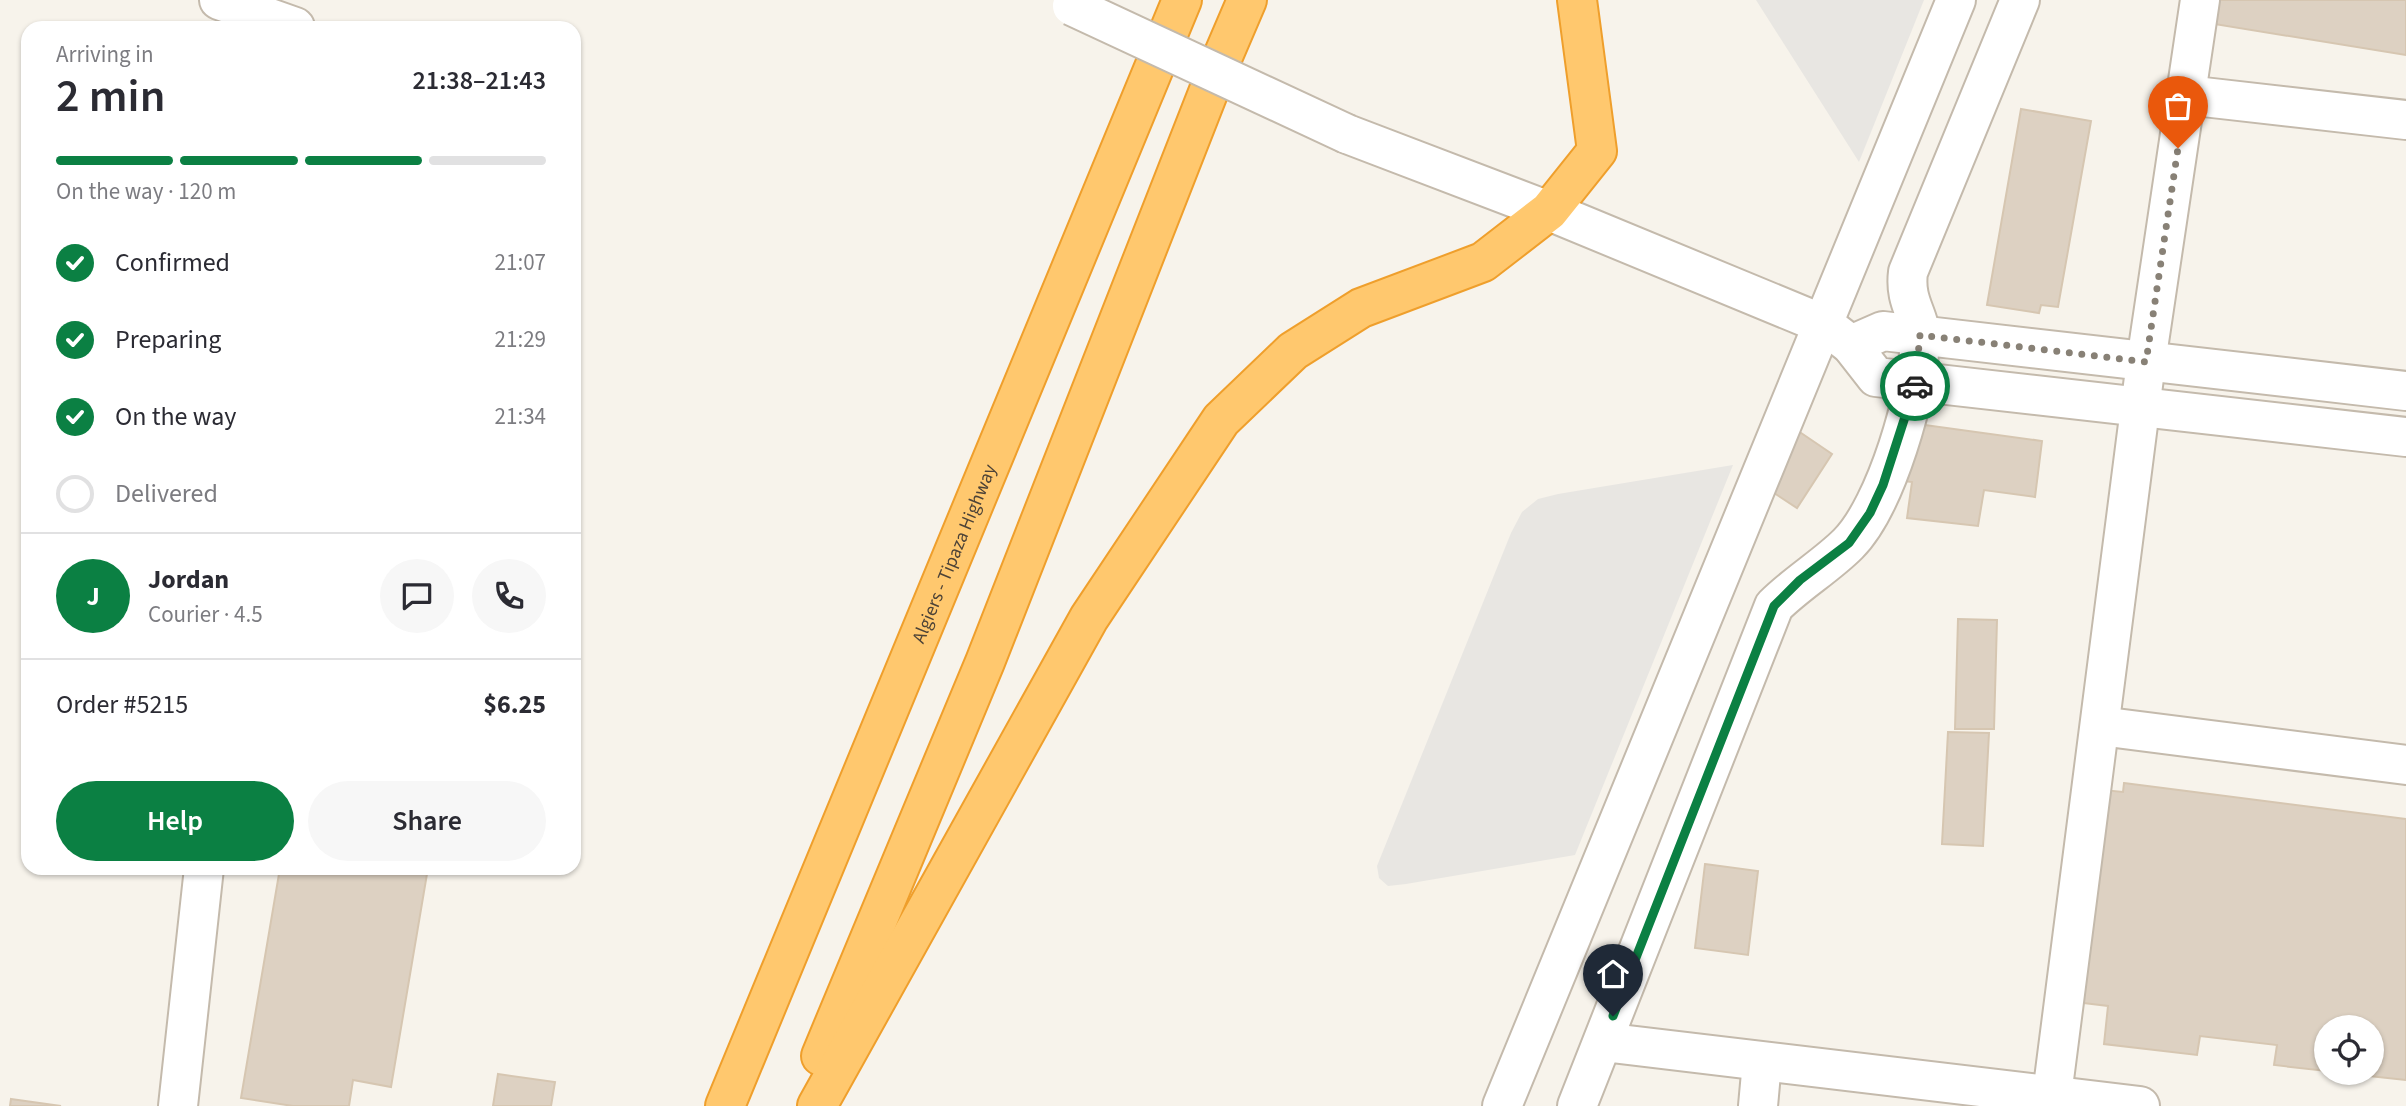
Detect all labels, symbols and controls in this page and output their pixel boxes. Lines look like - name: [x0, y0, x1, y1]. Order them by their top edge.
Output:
- text: Arriving in: [56, 38, 154, 71]
- text: 21:38–21:43: [413, 62, 546, 99]
- text: 2 min: [56, 64, 165, 129]
- pin: [2148, 76, 2208, 148]
- icon: bag: [2159, 87, 2197, 125]
- text: On the way · 120 m: [56, 175, 236, 208]
- icon: check: [56, 244, 94, 282]
- text: Confirmed: [115, 244, 230, 281]
- text: 21:07: [495, 246, 546, 279]
- icon: check: [56, 321, 94, 359]
- text: Preparing: [115, 321, 221, 358]
- text: 21:29: [495, 323, 546, 356]
- courier: [1880, 351, 1950, 421]
- icon: car: [1896, 367, 1934, 405]
- icon: check: [56, 398, 94, 436]
- text: On the way: [115, 398, 236, 435]
- text: 21:34: [495, 400, 546, 433]
- street label: Algiers - Tipaza Highway: [906, 460, 1004, 648]
- text: Delivered: [115, 475, 218, 512]
- button: chat: [380, 559, 454, 633]
- button: phone: [472, 559, 546, 633]
- text: Jordan: [148, 561, 229, 598]
- text: J: [86, 578, 100, 615]
- text: Courier · 4.5: [148, 598, 263, 631]
- text: Order #5215: [56, 686, 188, 723]
- text: $6.25: [483, 686, 546, 723]
- button: Help: [56, 781, 294, 861]
- button: Share: [308, 781, 546, 861]
- pin: [1583, 944, 1643, 1016]
- icon: home: [1594, 955, 1632, 993]
- map controls: [2314, 1015, 2384, 1085]
- button: locate: [2314, 1015, 2384, 1085]

